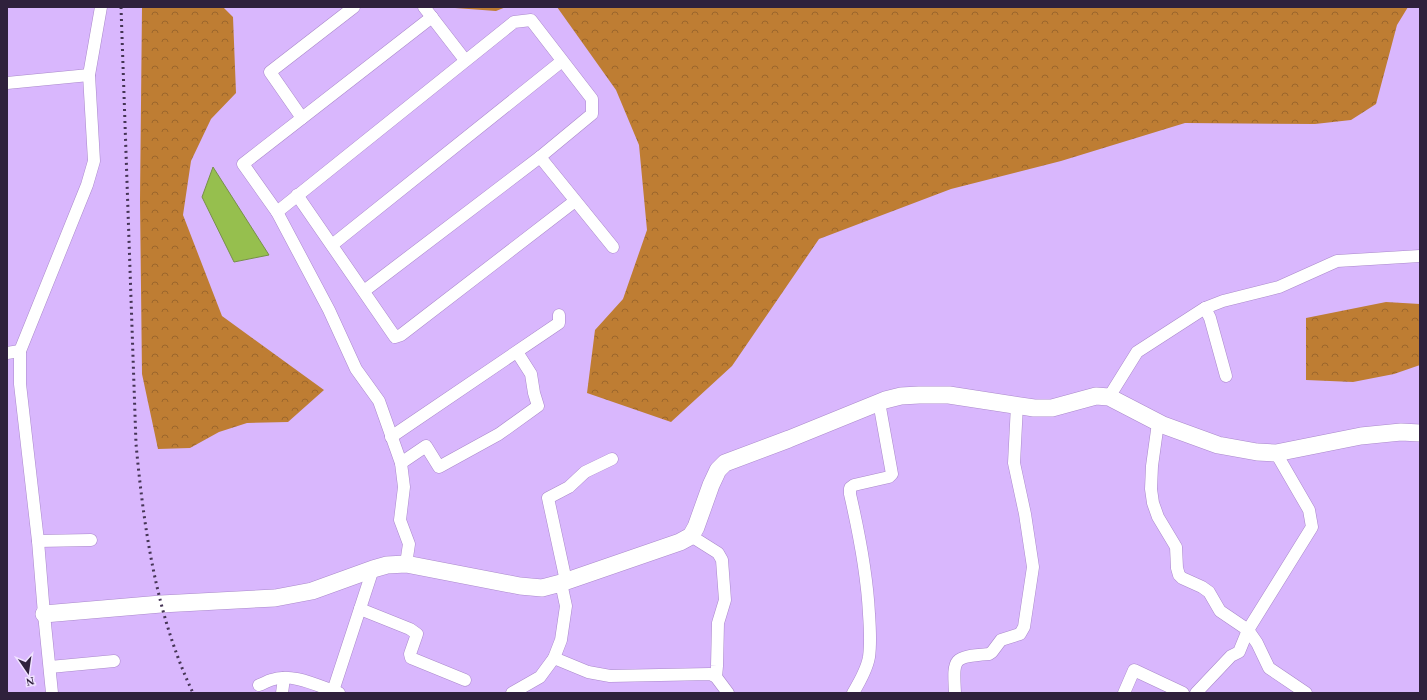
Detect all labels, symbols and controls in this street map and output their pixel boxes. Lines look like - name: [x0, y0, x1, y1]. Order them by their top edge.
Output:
- north arrow: [8, 652, 48, 692]
- text: N: [25, 675, 35, 688]

